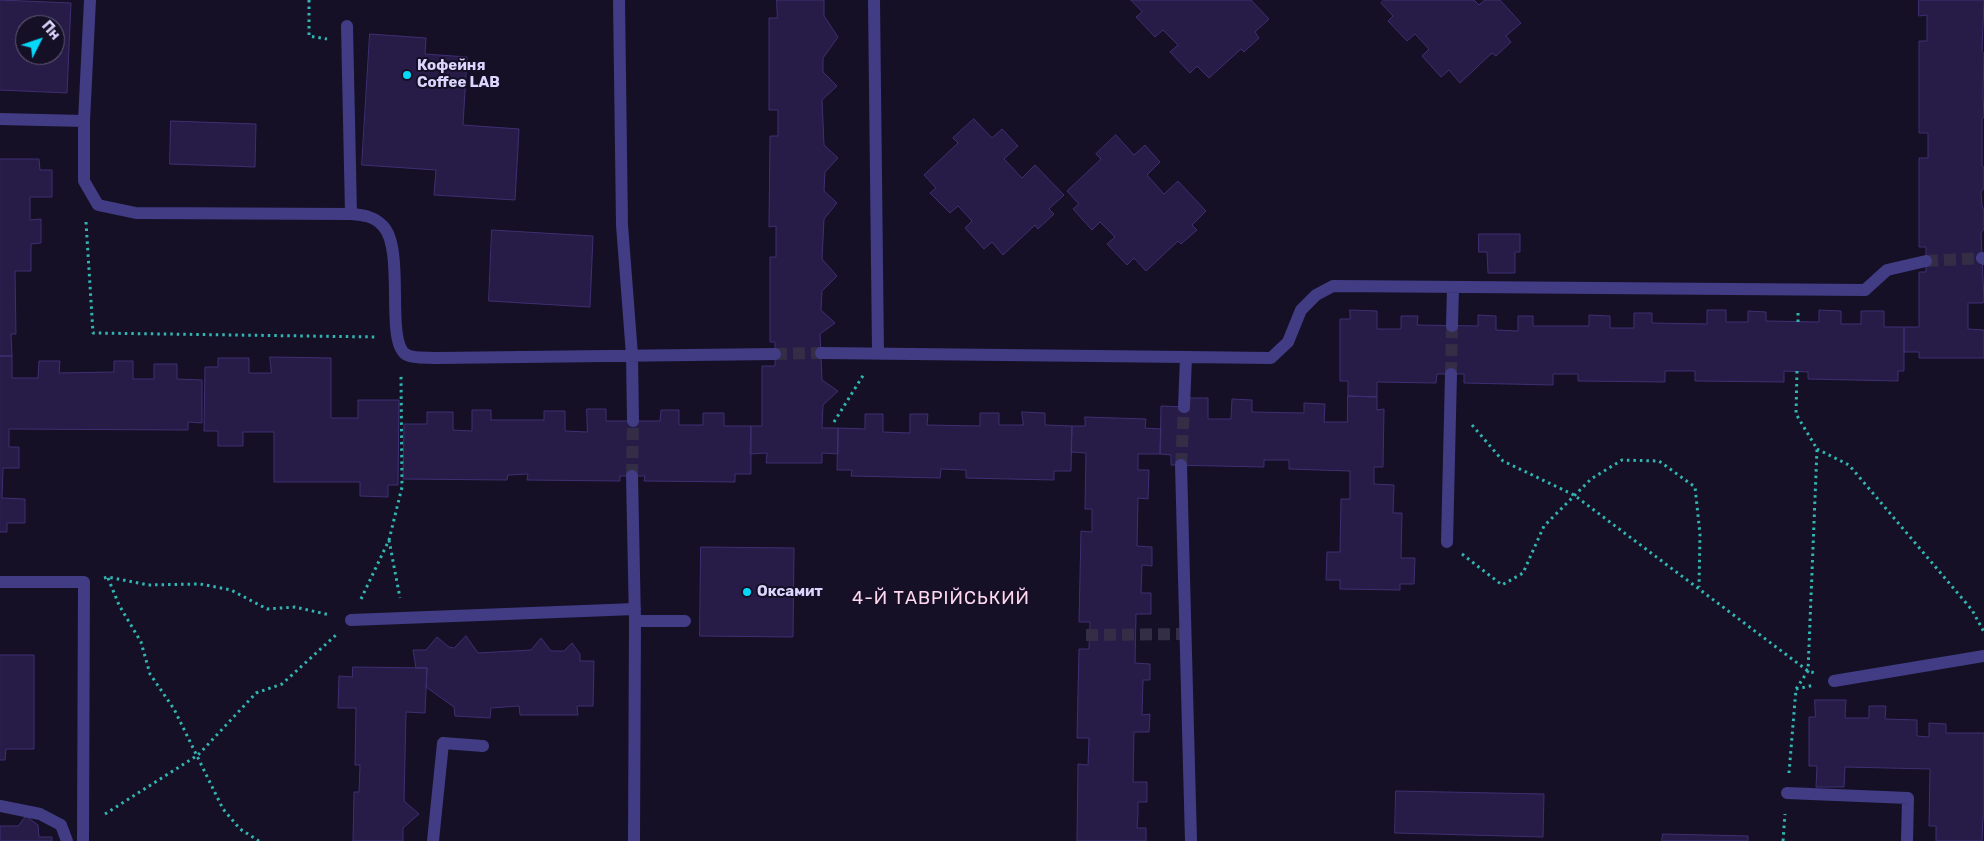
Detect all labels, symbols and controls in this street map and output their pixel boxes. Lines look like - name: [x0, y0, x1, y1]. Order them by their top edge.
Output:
- north arrow: [15, 15, 65, 65]
- text: Пн: [38, 18, 64, 43]
- place label: Кофейня Coffee LAB: [417, 57, 500, 92]
- marker: Кофейня Coffee LAB: [401, 69, 413, 81]
- place label: Оксамит: [757, 583, 823, 601]
- marker: Оксамит: [741, 586, 753, 598]
- district label: 4-Й ТАВРІЙСЬКИЙ: [850, 588, 1032, 610]

